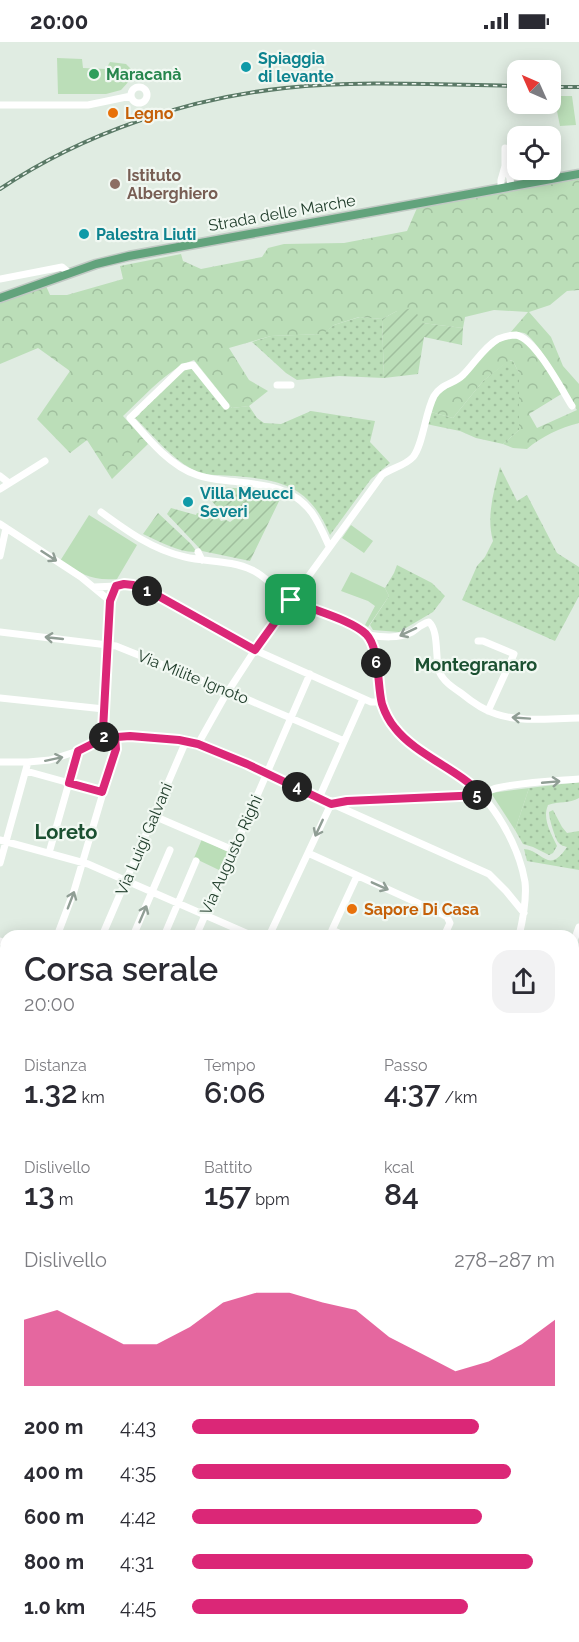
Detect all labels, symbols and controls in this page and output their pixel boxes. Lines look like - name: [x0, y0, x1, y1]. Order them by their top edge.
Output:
- text: 20:00: [30, 8, 88, 34]
- place label: Spiaggia di levante: [258, 49, 334, 86]
- marker: Spiaggia di levante: [239, 60, 253, 74]
- north arrow: [507, 60, 561, 114]
- map controls: [507, 60, 561, 180]
- place label: Maracanà: [106, 65, 181, 84]
- marker: Maracanà: [87, 67, 101, 81]
- place label: Legno: [125, 104, 174, 123]
- marker: Legno: [106, 106, 120, 120]
- button: locate: [507, 126, 561, 180]
- place label: Istituto Alberghiero: [127, 166, 218, 203]
- marker: Istituto Alberghiero: [108, 177, 122, 191]
- street label: Strada delle Marche: [207, 191, 357, 235]
- place label: Palestra Liuti: [96, 225, 196, 244]
- marker: Palestra Liuti: [77, 227, 91, 241]
- place label: Villa Meucci Severi: [200, 484, 293, 521]
- marker: Villa Meucci Severi: [181, 495, 195, 509]
- one-way arrow: [40, 550, 57, 563]
- pin: [265, 574, 316, 625]
- pin: 1: [132, 576, 162, 606]
- text: 1: [143, 581, 151, 600]
- icon: arrive: [274, 583, 307, 616]
- one-way arrow: [400, 626, 418, 638]
- one-way arrow: [44, 632, 64, 643]
- street label: Via Milite Ignoto: [135, 646, 251, 708]
- pin: 6: [361, 648, 391, 678]
- text: 6: [371, 653, 381, 672]
- district label: Montegranaro: [415, 654, 537, 675]
- one-way arrow: [511, 712, 531, 723]
- pin: 2: [89, 722, 119, 752]
- text: 2: [99, 727, 109, 746]
- one-way arrow: [44, 752, 63, 764]
- pin: 4: [282, 772, 312, 802]
- one-way arrow: [540, 776, 560, 787]
- text: 4: [292, 777, 302, 796]
- street label: Via Luigi Galvani: [112, 780, 176, 898]
- pin: 5: [462, 780, 492, 810]
- text: 5: [473, 785, 481, 804]
- street label: Via Augusto Righi: [196, 792, 266, 918]
- one-way arrow: [313, 819, 325, 837]
- district label: Loreto: [35, 820, 97, 844]
- one-way arrow: [370, 881, 389, 892]
- one-way arrow: [66, 891, 77, 909]
- place label: Sapore Di Casa: [364, 900, 479, 919]
- marker: Sapore Di Casa: [345, 902, 359, 916]
- one-way arrow: [138, 905, 149, 924]
- text: Corsa serale: [24, 950, 218, 989]
- button: share: [492, 950, 555, 1013]
- text: 20:00: [24, 992, 75, 1016]
- text: Distanza: [24, 1056, 87, 1075]
- text: Tempo: [204, 1056, 255, 1075]
- text: Passo: [384, 1056, 428, 1075]
- text: 1.32: [24, 1075, 77, 1110]
- text: 6:06: [204, 1075, 266, 1110]
- text: 4:37: [384, 1075, 441, 1110]
- text: km: [77, 1088, 105, 1107]
- text: /km: [441, 1088, 477, 1107]
- text: Dislivello: [24, 1158, 90, 1177]
- text: Battito: [204, 1158, 252, 1177]
- text: kcal: [384, 1158, 414, 1177]
- text: 13: [24, 1177, 55, 1212]
- text: 157: [204, 1177, 251, 1212]
- text: 84: [384, 1177, 419, 1212]
- text: m: [55, 1190, 73, 1209]
- text: bpm: [251, 1190, 290, 1209]
- text: Dislivello: [24, 1248, 107, 1272]
- text: 278–287 m: [454, 1248, 555, 1272]
- text: 200 m: [24, 1415, 83, 1439]
- text: 4:43: [120, 1415, 156, 1439]
- text: 400 m: [24, 1460, 83, 1484]
- text: 4:35: [120, 1460, 156, 1484]
- text: 600 m: [24, 1505, 84, 1529]
- text: 4:42: [120, 1505, 156, 1529]
- text: 800 m: [24, 1550, 84, 1574]
- text: 4:31: [120, 1550, 154, 1574]
- text: 1.0 km: [24, 1595, 85, 1619]
- text: 4:45: [120, 1595, 157, 1619]

